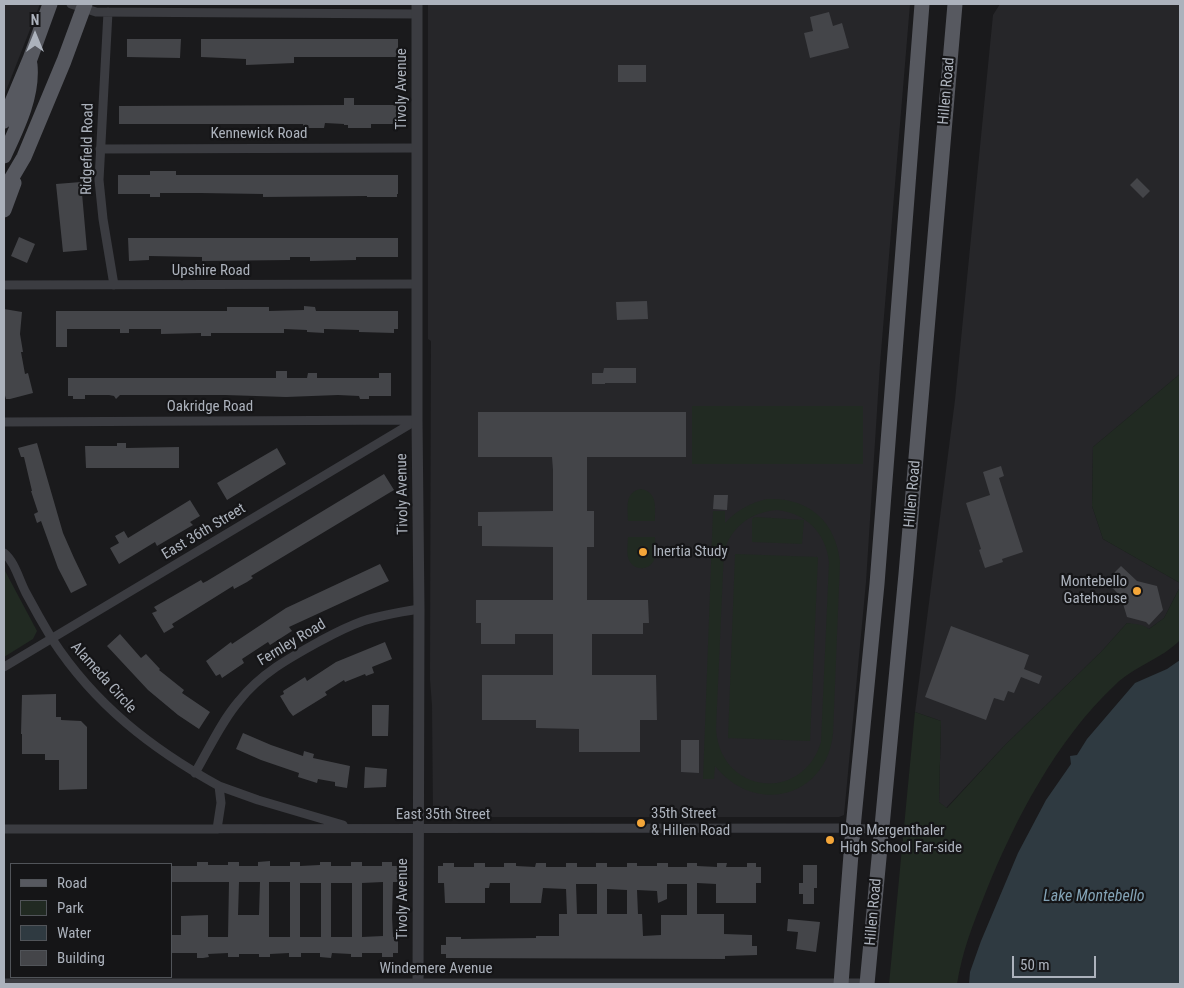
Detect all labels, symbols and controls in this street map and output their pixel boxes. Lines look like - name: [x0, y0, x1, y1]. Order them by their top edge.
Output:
- north arrow: [10, 10, 60, 60]
- text: N: [31, 12, 39, 28]
- street label: Tivoly Avenue: [393, 48, 411, 130]
- street label: Hillen Road: [935, 57, 959, 125]
- street label: Ridgefield Road: [78, 103, 98, 195]
- street label: Kennewick Road: [210, 125, 308, 143]
- street label: Upshire Road: [172, 262, 250, 280]
- street label: Oakridge Road: [167, 398, 253, 416]
- street label: Tivoly Avenue: [393, 453, 413, 535]
- street label: Hillen Road: [901, 460, 925, 528]
- street label: East 36th Street: [159, 500, 249, 564]
- place label: Inertia Study: [653, 543, 728, 561]
- marker: Inertia Study: [637, 546, 649, 558]
- place label: Montebello Gatehouse: [1061, 573, 1127, 608]
- marker: Montebello Gatehouse: [1131, 585, 1143, 597]
- street label: Fernley Road: [255, 616, 329, 670]
- street label: Alameda Circle: [66, 639, 140, 717]
- place label: 35th Street & Hillen Road: [651, 805, 730, 840]
- street label: East 35th Street: [396, 806, 490, 824]
- marker: 35th Street & Hillen Road: [635, 817, 647, 829]
- place label: Due Mergenthaler High School Far-side: [840, 822, 962, 857]
- marker: Due Mergenthaler High School Far-side: [824, 834, 836, 846]
- street label: Tivoly Avenue: [394, 858, 412, 940]
- legend: [10, 863, 172, 978]
- text: Road: [57, 874, 87, 892]
- street label: Hillen Road: [862, 878, 886, 946]
- water label: Lake Montebello: [1043, 887, 1145, 907]
- text: Park: [57, 899, 84, 917]
- text: Water: [57, 924, 91, 942]
- scale bar: [1014, 946, 1098, 978]
- text: Building: [57, 949, 105, 967]
- text: 50 m: [1020, 956, 1050, 974]
- street label: Windemere Avenue: [379, 960, 493, 978]

